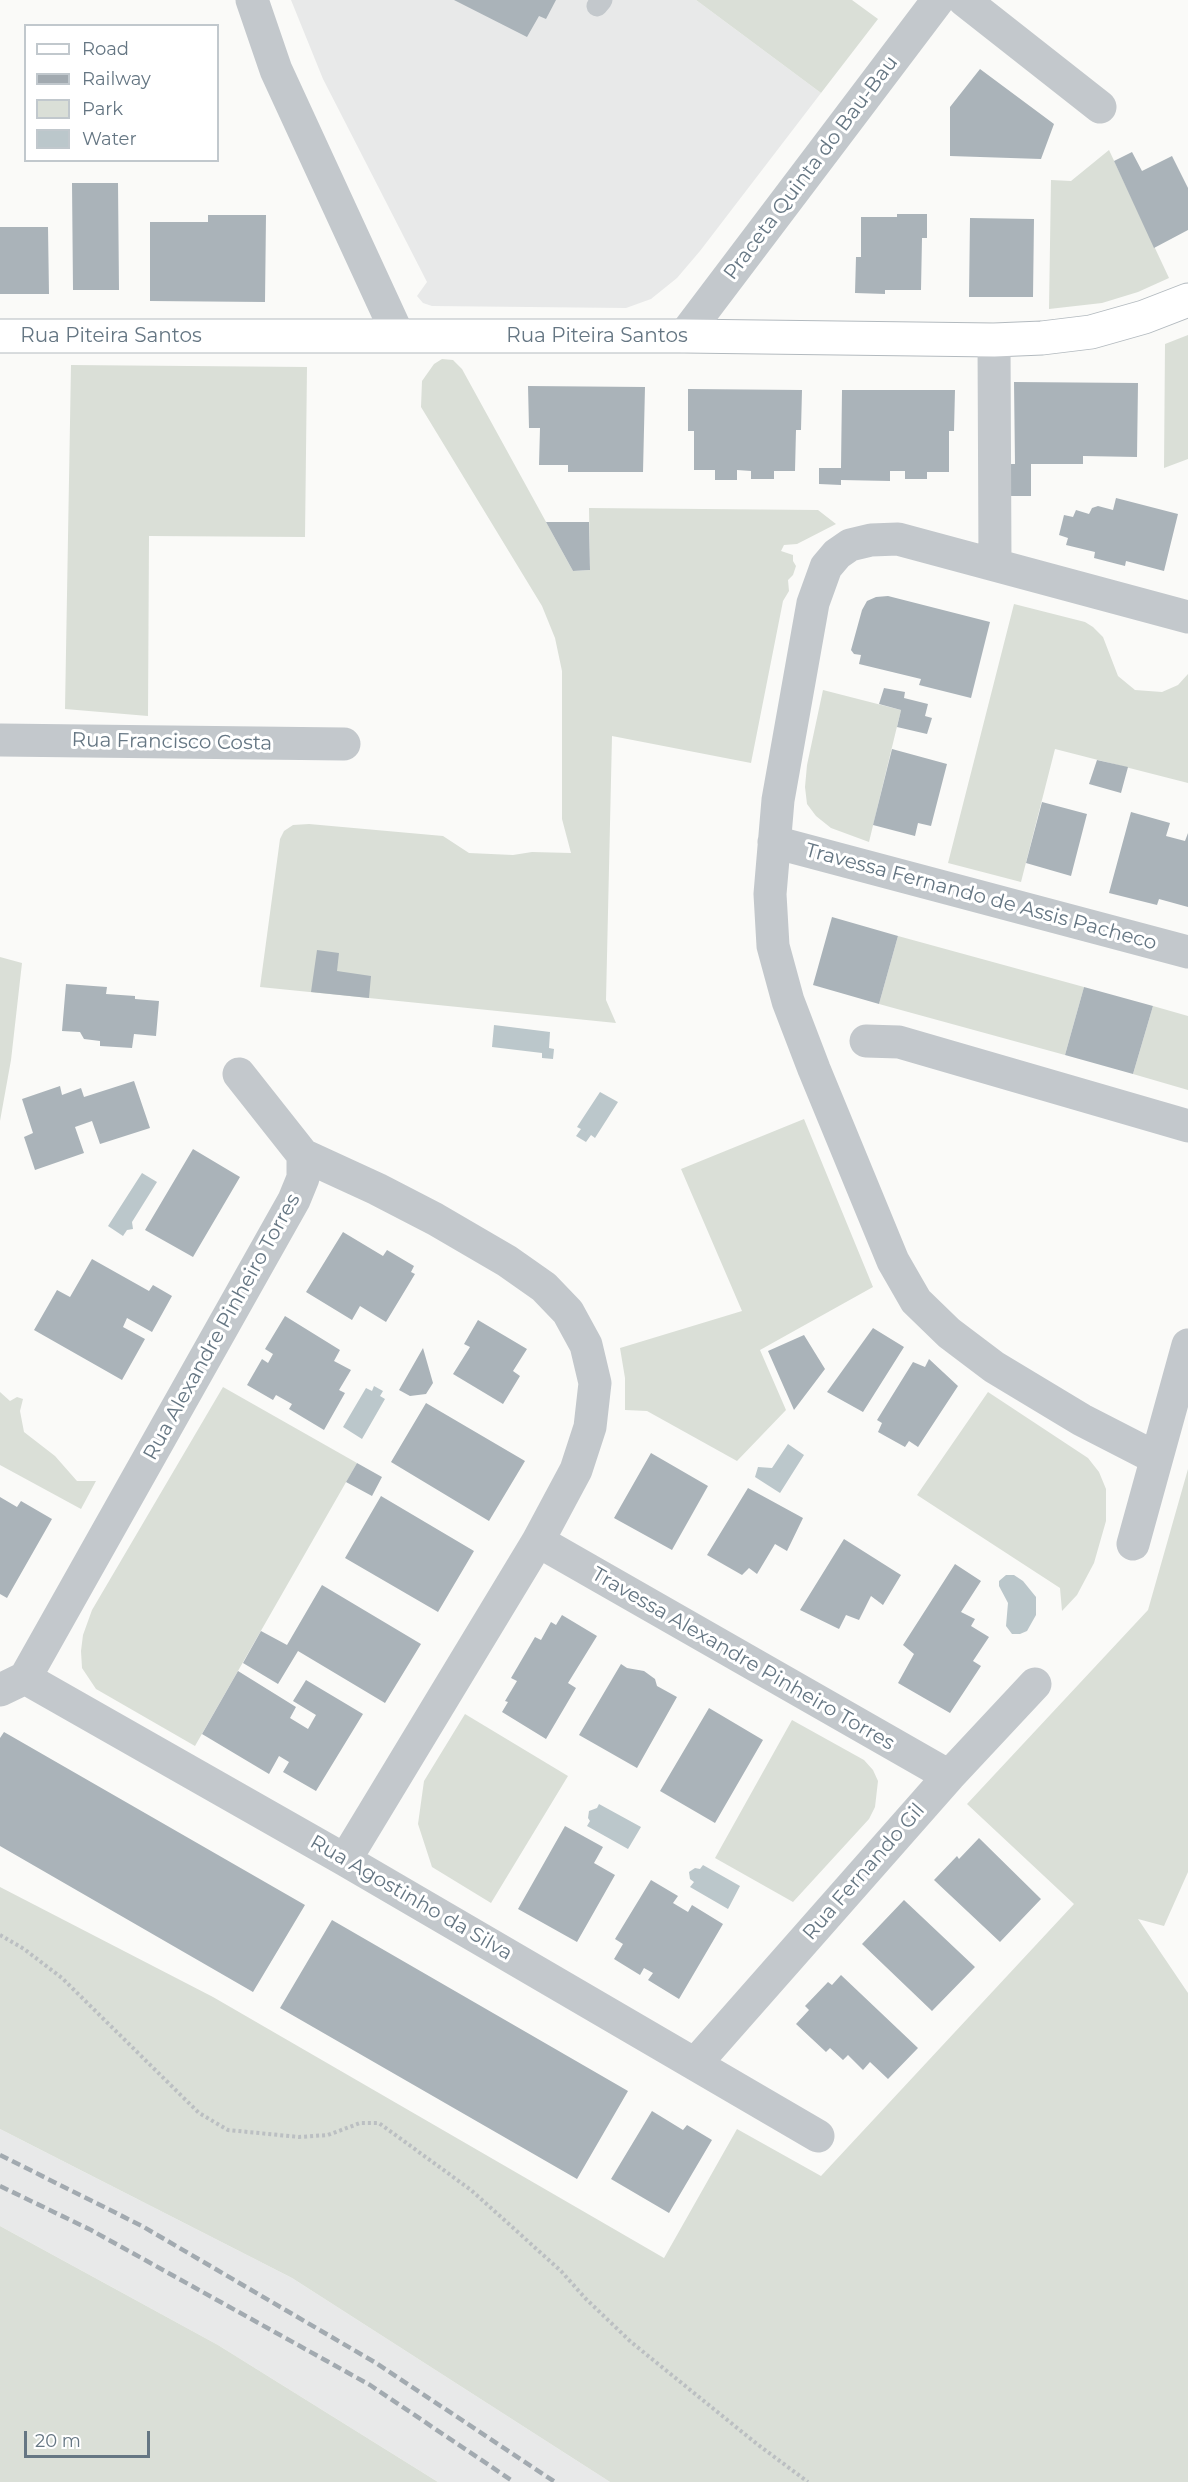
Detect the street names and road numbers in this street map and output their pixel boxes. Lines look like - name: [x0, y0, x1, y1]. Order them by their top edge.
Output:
- street label: Praceta Quinta do Bau-Bau: [719, 51, 903, 285]
- street label: Rua Piteira Santos: [20, 324, 202, 348]
- street label: Rua Piteira Santos: [506, 324, 688, 348]
- street label: Rua Francisco Costa: [72, 728, 272, 756]
- street label: Travessa Fernando de Assis Pacheco: [803, 838, 1159, 956]
- street label: Rua Alexandre Pinheiro Torres: [139, 1190, 305, 1464]
- street label: Travessa Alexandre Pinheiro Torres: [587, 1562, 899, 1756]
- street label: Rua Fernando Gil: [798, 1799, 930, 1945]
- street label: Rua Agostinho da Silva: [306, 1830, 516, 1966]

